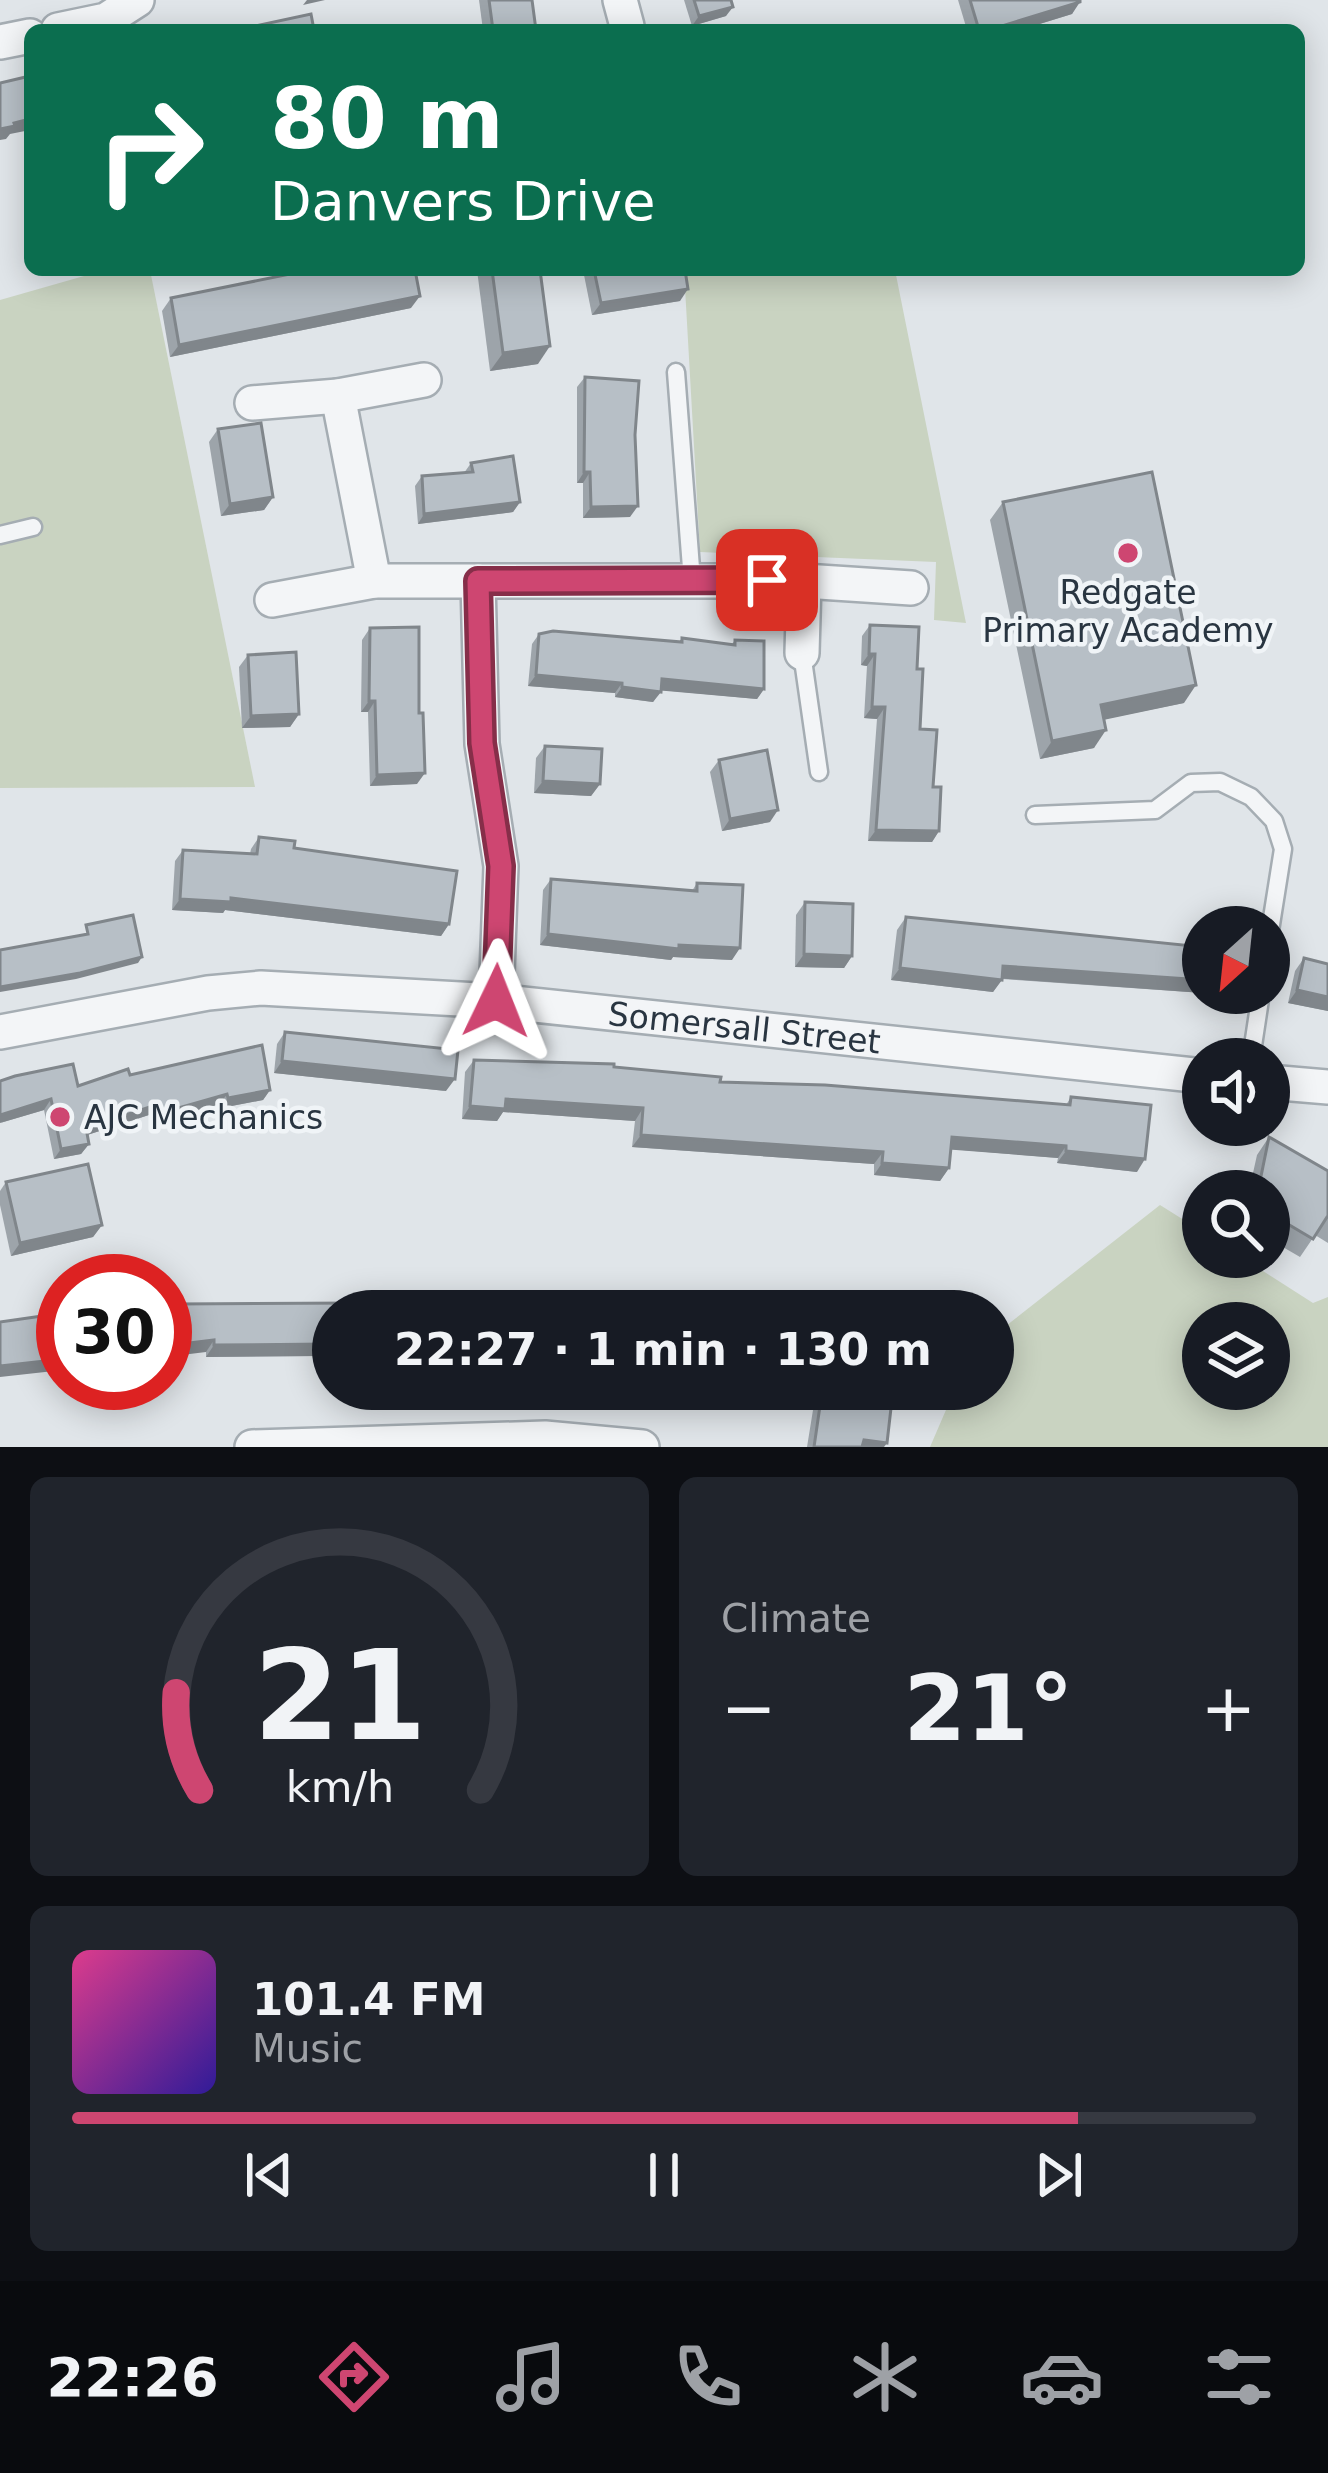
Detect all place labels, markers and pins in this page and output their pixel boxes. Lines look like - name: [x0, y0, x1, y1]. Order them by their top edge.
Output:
- pin: [716, 529, 818, 631]
- marker: Redgate Primary Academy: [1115, 540, 1141, 566]
- place label: Redgate Primary Academy: [982, 573, 1274, 650]
- place label: AJC Mechanics: [84, 1098, 323, 1137]
- marker: AJC Mechanics: [47, 1104, 73, 1130]

